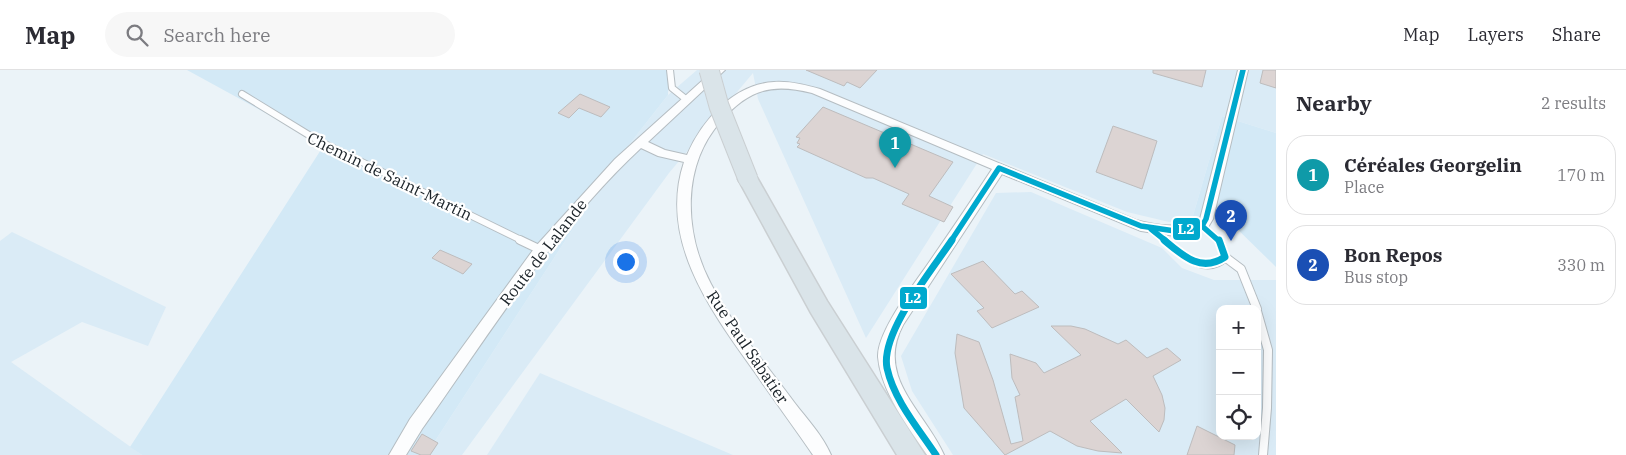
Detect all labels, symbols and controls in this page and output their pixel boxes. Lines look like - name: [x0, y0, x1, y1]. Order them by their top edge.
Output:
- search box: [105, 12, 455, 57]
- text: Map: [25, 19, 75, 51]
- icon: search: [123, 21, 151, 49]
- text: Search here: [163, 23, 270, 47]
- text: Map: [1403, 23, 1440, 46]
- text: Layers: [1468, 23, 1524, 46]
- text: Share: [1552, 23, 1601, 46]
- text: Nearby: [1296, 89, 1372, 117]
- text: 2 results: [1541, 93, 1606, 113]
- street label: Chemin de Saint-Martin: [304, 127, 476, 225]
- pin: 1: [879, 127, 911, 168]
- text: Céréales Georgelin: [1344, 153, 1522, 177]
- text: 1: [1308, 165, 1318, 185]
- text: 170 m: [1557, 165, 1605, 185]
- text: Place: [1344, 177, 1384, 197]
- street label: Route de Lalande: [495, 195, 591, 309]
- pin: 2: [1215, 200, 1247, 241]
- line badge: L2: [1172, 217, 1201, 241]
- text: L2: [1177, 220, 1195, 238]
- text: Bon Repos: [1344, 243, 1443, 267]
- your location: [613, 249, 639, 275]
- text: 2: [1308, 255, 1318, 275]
- text: 330 m: [1557, 255, 1605, 275]
- text: Bus stop: [1344, 267, 1408, 287]
- line badge: L2: [899, 286, 928, 310]
- street label: Rue Paul Sabatier: [703, 287, 793, 407]
- text: L2: [904, 289, 922, 307]
- map controls: [1216, 305, 1261, 440]
- button: +: [1216, 305, 1261, 350]
- button: −: [1216, 350, 1261, 395]
- button: locate: [1216, 395, 1261, 440]

